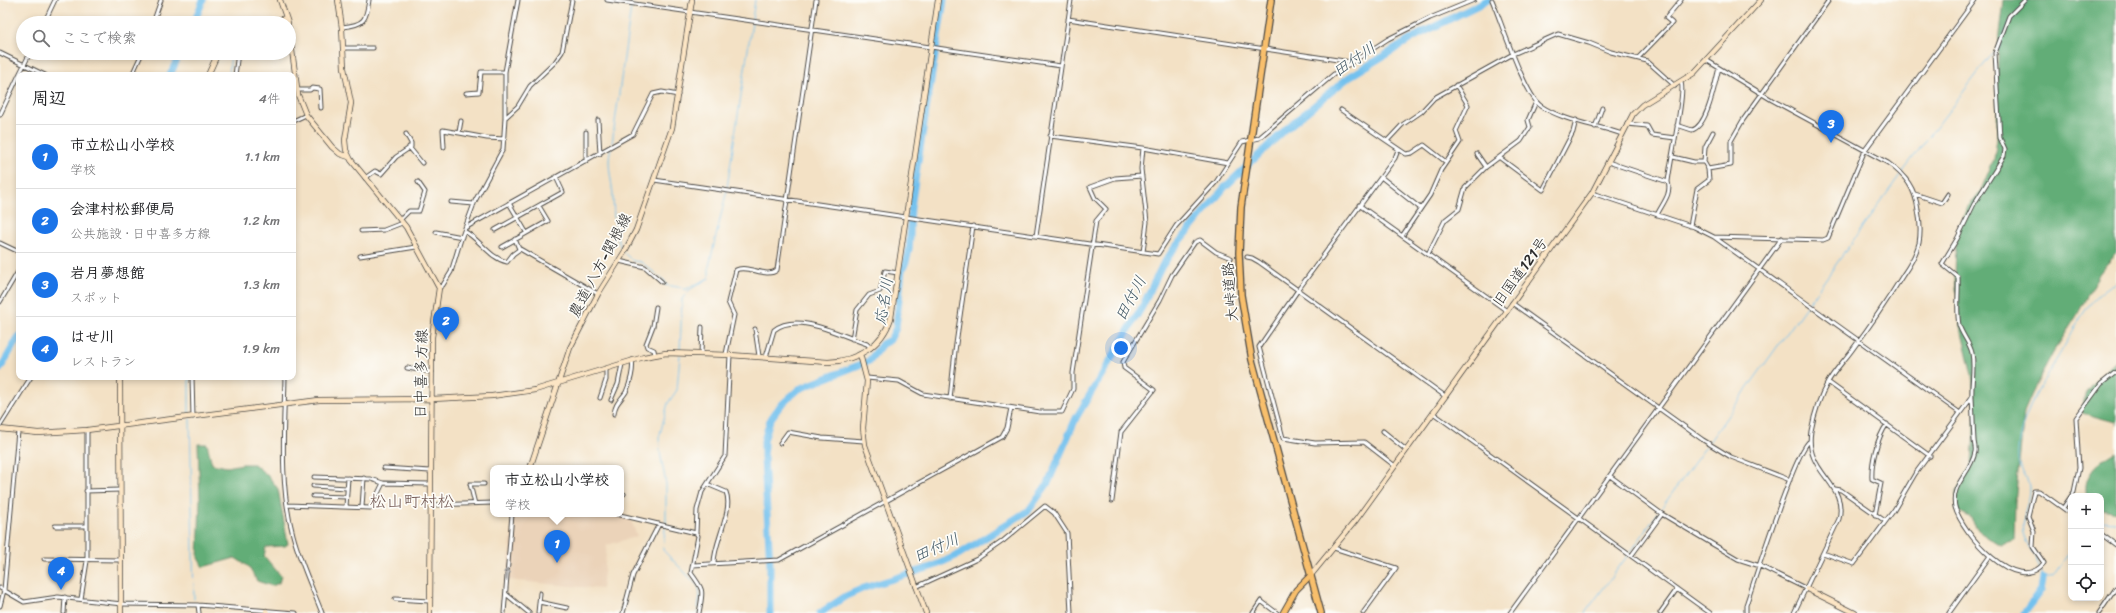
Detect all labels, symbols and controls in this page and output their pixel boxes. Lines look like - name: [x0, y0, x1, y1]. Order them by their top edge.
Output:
- search box: [16, 16, 296, 60]
- text: ここで検索: [62, 25, 137, 51]
- icon: search: [30, 27, 52, 49]
- water label: 田付川: [1326, 34, 1382, 85]
- text: 周辺: [32, 83, 66, 113]
- text: 4件: [259, 87, 280, 110]
- pin: 3: [1818, 110, 1844, 143]
- text: 市立松山小学校: [70, 132, 175, 158]
- text: 1: [42, 145, 48, 168]
- text: 1.1 km: [245, 145, 280, 168]
- text: 学校: [70, 158, 96, 181]
- text: 会津村松郵便局: [70, 196, 175, 222]
- street label: 農道 八方-関根線: [561, 208, 639, 322]
- text: 2: [41, 209, 49, 232]
- text: 1.2 km: [243, 209, 280, 232]
- text: 公共施設 · 日中喜多方線: [70, 222, 210, 245]
- street label: 旧国道121号: [1486, 231, 1554, 313]
- text: 岩月夢想館: [70, 260, 145, 286]
- street label: 大峠道路: [1214, 261, 1246, 323]
- water label: 田付川: [1106, 270, 1155, 326]
- text: 3: [41, 273, 49, 296]
- text: 1.3 km: [243, 273, 280, 296]
- water label: 応名川: [865, 275, 902, 327]
- text: スポット: [70, 286, 122, 309]
- pin: 2: [433, 307, 459, 340]
- text: はせ川: [70, 324, 115, 350]
- street label: 日中喜多方線: [407, 329, 435, 419]
- text: 4: [41, 337, 49, 360]
- text: 1.9 km: [242, 337, 280, 360]
- your location: [1111, 338, 1131, 358]
- text: レストラン: [70, 350, 136, 373]
- popup: [490, 465, 624, 517]
- text: 市立松山小学校: [504, 467, 610, 493]
- district label: 松山町村松: [370, 486, 455, 516]
- text: 学校: [504, 493, 531, 516]
- map controls: [2068, 493, 2104, 601]
- button: +: [2068, 493, 2104, 529]
- water label: 田付川: [908, 524, 964, 570]
- button: −: [2068, 529, 2104, 565]
- pin: 1: [544, 530, 570, 563]
- pin: 4: [48, 557, 74, 590]
- button: locate: [2068, 565, 2104, 601]
- one-way arrow: [503, 568, 511, 581]

